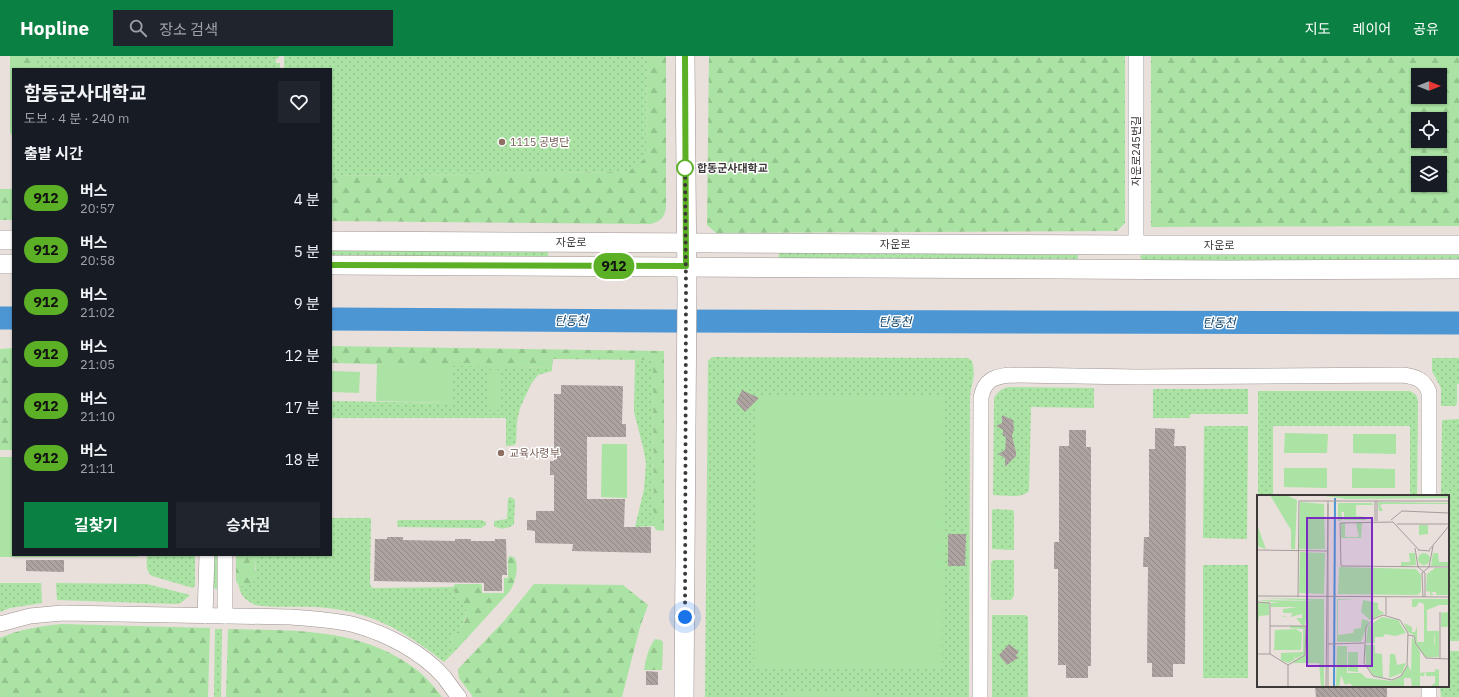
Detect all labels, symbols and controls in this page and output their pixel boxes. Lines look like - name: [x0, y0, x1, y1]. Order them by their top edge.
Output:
- search box: [113, 10, 393, 46]
- text: Hopline: [20, 16, 89, 40]
- icon: search: [127, 17, 149, 39]
- text: 장소 검색: [159, 20, 218, 39]
- text: 지도: [1305, 20, 1331, 38]
- text: 레이어: [1353, 20, 1391, 38]
- text: 공유: [1413, 20, 1439, 38]
- north arrow: [1411, 68, 1447, 104]
- map controls: [1411, 68, 1447, 192]
- text: 합동군사대학교: [24, 81, 146, 105]
- button: heart: [278, 81, 320, 123]
- text: 도보 · 4 분 · 240 m: [24, 110, 129, 127]
- button: locate: [1411, 112, 1447, 148]
- street label: 자운로245번길: [1129, 116, 1143, 186]
- place label: 1115 공병단: [510, 135, 569, 149]
- marker: 1115 공병단: [497, 137, 507, 147]
- text: 출발 시간: [24, 144, 83, 163]
- button: layers: [1411, 156, 1447, 192]
- marker: 합동군사대학교: [676, 159, 694, 177]
- place label: 합동군사대학교: [697, 161, 768, 175]
- text: 버스: [80, 181, 108, 200]
- text: 912: [33, 189, 59, 207]
- text: 4 분: [294, 190, 320, 209]
- text: 20:57: [80, 200, 115, 217]
- text: 버스: [80, 233, 108, 252]
- street label: 자운로: [556, 235, 586, 249]
- street label: 자운로: [880, 237, 910, 251]
- street label: 자운로: [1204, 238, 1234, 252]
- text: 912: [33, 241, 59, 259]
- text: 5 분: [294, 242, 320, 261]
- text: 20:58: [80, 252, 115, 269]
- line badge: 912: [591, 253, 637, 279]
- text: 912: [601, 257, 627, 275]
- text: 버스: [80, 285, 108, 304]
- text: 912: [33, 293, 59, 311]
- text: 9 분: [294, 294, 320, 313]
- text: 21:02: [80, 304, 115, 321]
- water label: 탄동천: [554, 313, 590, 328]
- water label: 탄동천: [878, 314, 914, 329]
- water label: 탄동천: [1202, 315, 1238, 330]
- text: 버스: [80, 337, 108, 356]
- text: 912: [33, 345, 59, 363]
- text: 12 분: [285, 346, 320, 365]
- text: 21:05: [80, 356, 115, 373]
- text: 버스: [80, 389, 108, 408]
- text: 912: [33, 397, 59, 415]
- text: 17 분: [285, 398, 320, 417]
- text: 21:10: [80, 408, 115, 425]
- text: 버스: [80, 441, 108, 460]
- place label: 교육사령부: [509, 446, 560, 460]
- marker: 교육사령부: [496, 448, 506, 458]
- text: 912: [33, 449, 59, 467]
- text: 18 분: [285, 450, 320, 469]
- text: 21:11: [80, 460, 115, 477]
- inset map: [1257, 495, 1449, 687]
- button: 길찾기: [24, 502, 168, 548]
- button: 승차권: [176, 502, 320, 548]
- your location: [675, 607, 695, 627]

